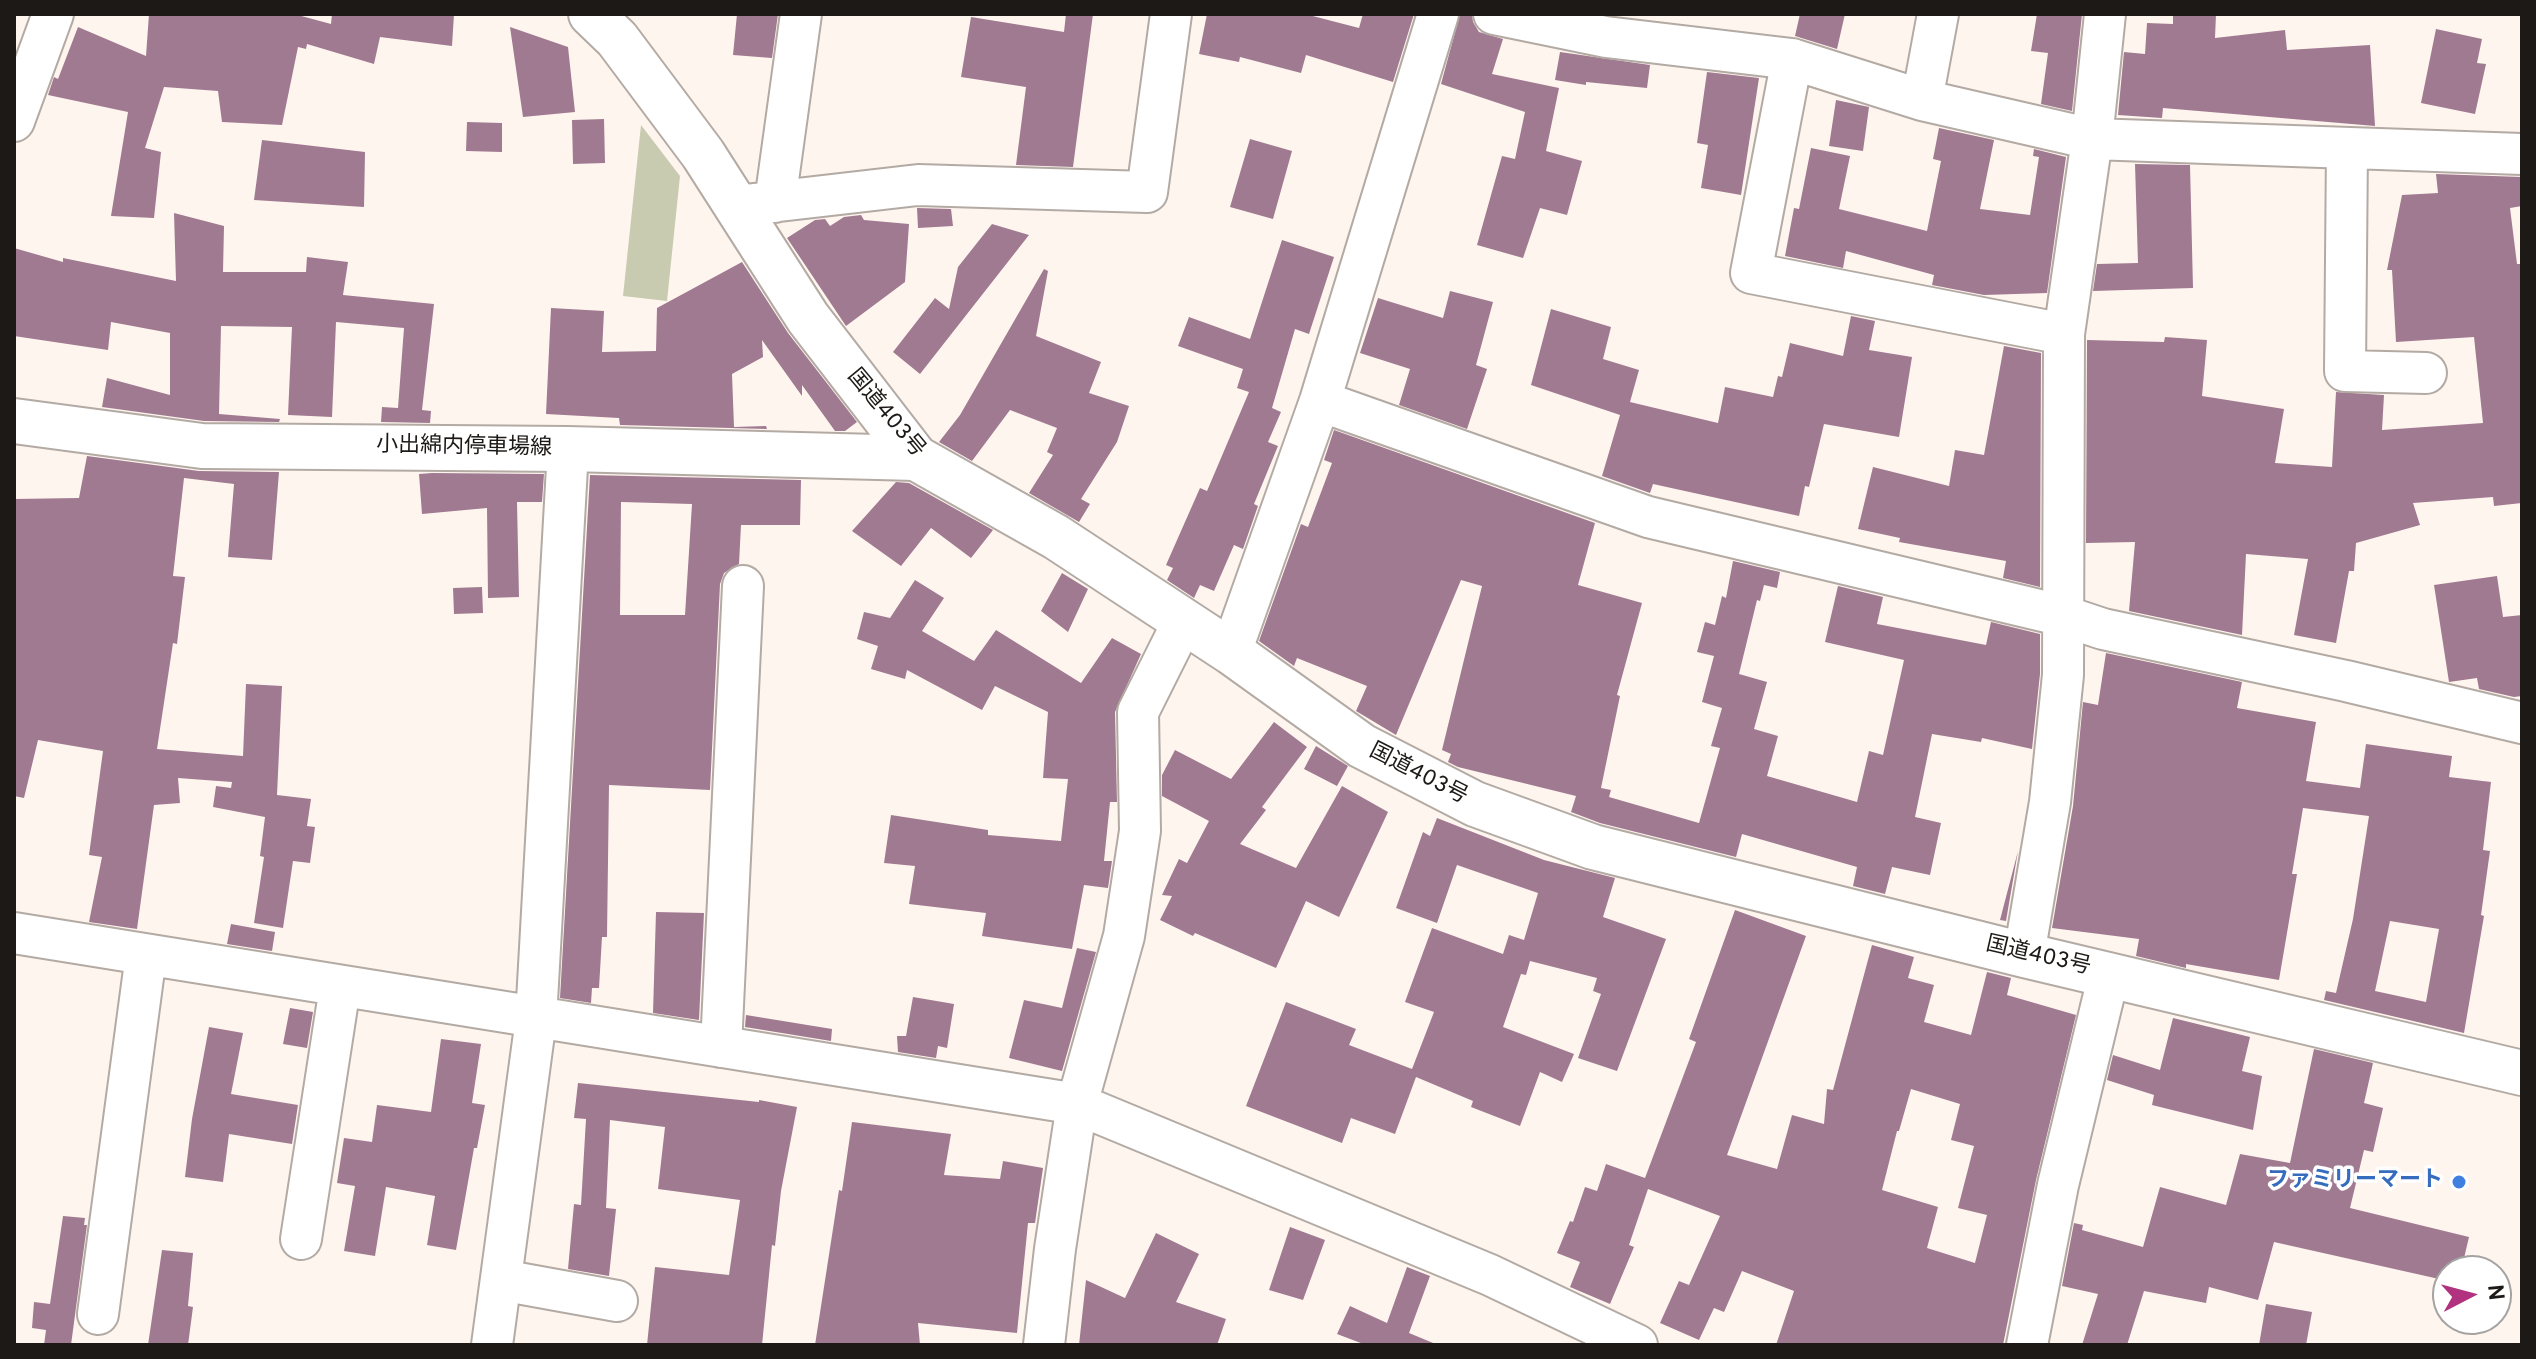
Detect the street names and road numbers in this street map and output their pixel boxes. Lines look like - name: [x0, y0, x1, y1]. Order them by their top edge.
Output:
- street label: 国道403号: [840, 365, 930, 463]
- street label: 小出綿内停車場線: [376, 433, 552, 463]
- street label: 国道403号: [1364, 739, 1472, 811]
- street label: 国道403号: [1983, 932, 2093, 982]

